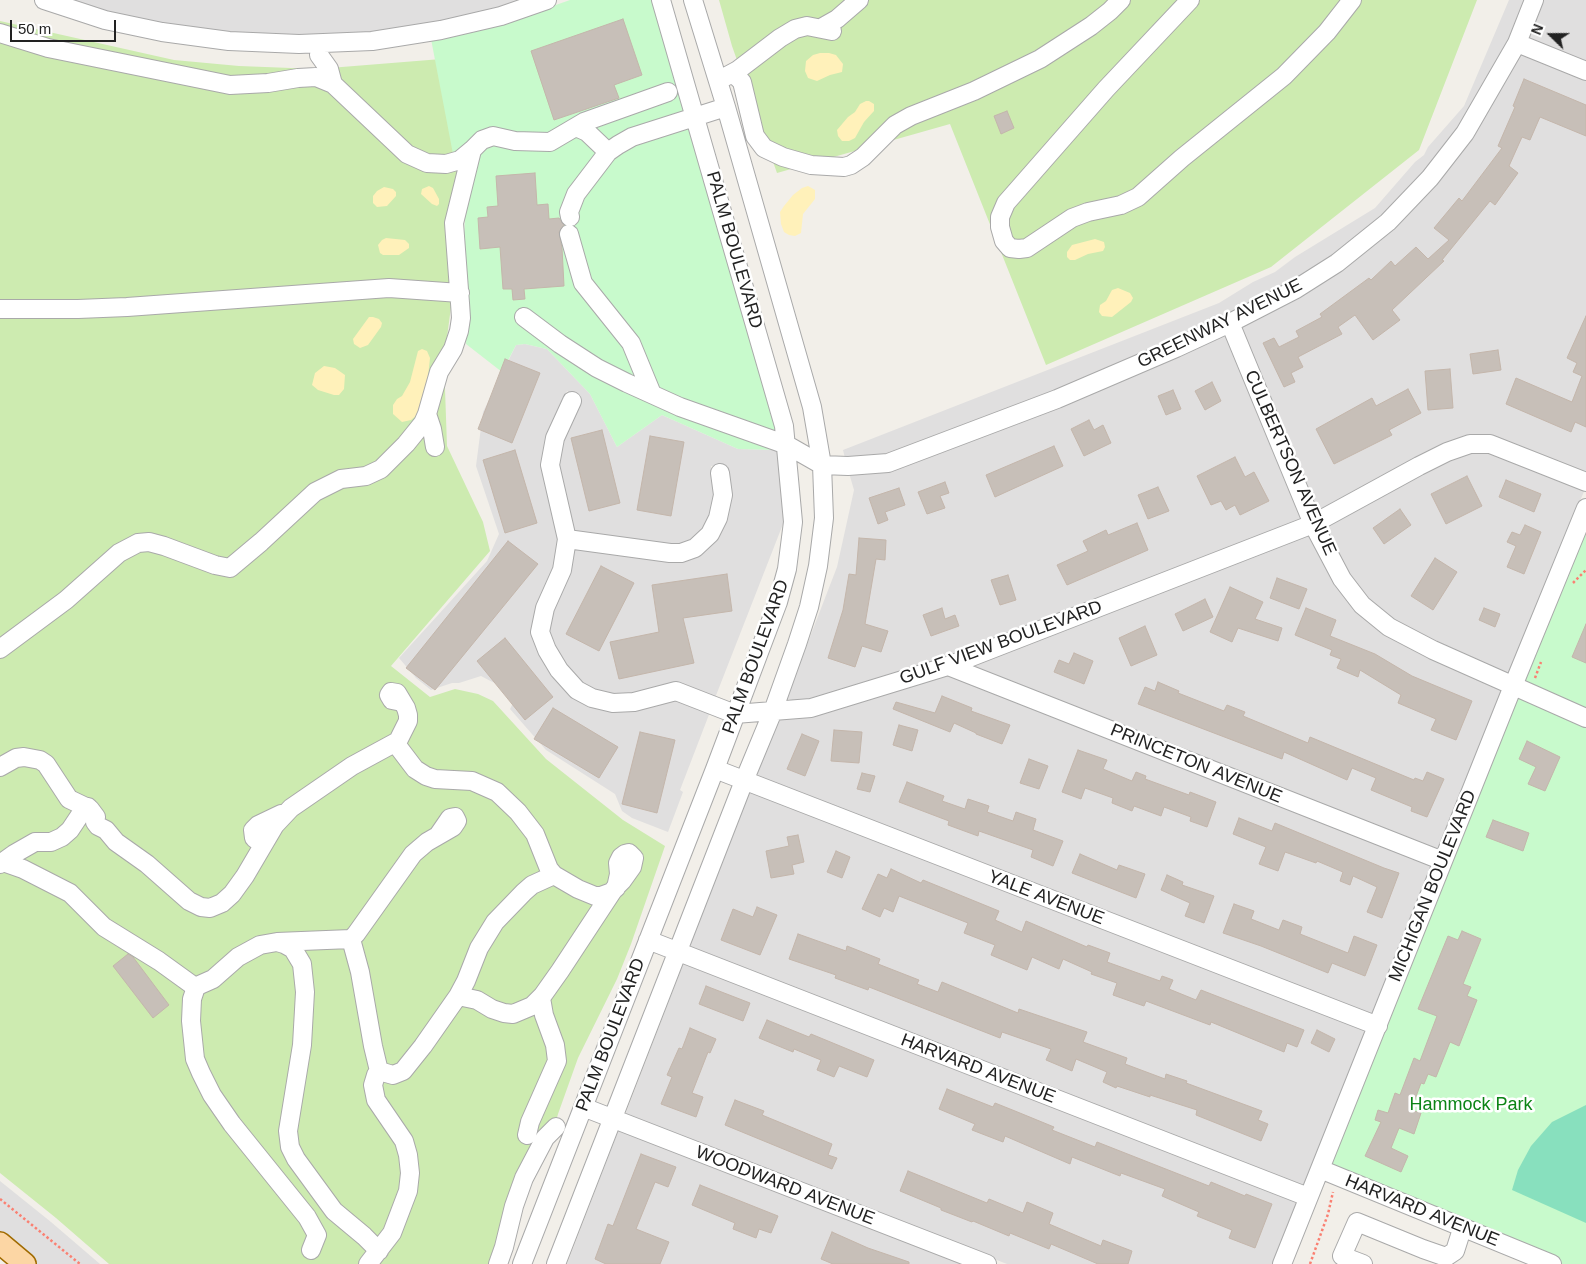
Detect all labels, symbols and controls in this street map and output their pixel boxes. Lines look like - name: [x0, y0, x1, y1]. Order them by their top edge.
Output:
- scale bar: [12, 10, 119, 42]
- north arrow: [1526, 10, 1576, 60]
- text: 50 m: [18, 20, 51, 37]
- text: N: [1528, 22, 1546, 37]
- street label: PALM BOULEVARD: [701, 169, 767, 331]
- street label: GREENWAY AVENUE: [1134, 275, 1306, 373]
- street label: CULBERTSON AVENUE: [1239, 367, 1341, 559]
- street label: PALM BOULEVARD: [718, 577, 794, 737]
- street label: GULF VIEW BOULEVARD: [897, 596, 1105, 690]
- street label: PRINCETON AVENUE: [1107, 720, 1285, 808]
- street label: MICHIGAN BOULEVARD: [1385, 787, 1481, 985]
- street label: YALE AVENUE: [985, 866, 1107, 930]
- street label: PALM BOULEVARD: [572, 955, 650, 1115]
- street label: HARVARD AVENUE: [898, 1030, 1058, 1108]
- park label: Hammock Park: [1409, 1094, 1533, 1116]
- street label: WOODWARD AVENUE: [692, 1142, 878, 1230]
- street label: HARVARD AVENUE: [1342, 1170, 1502, 1252]

